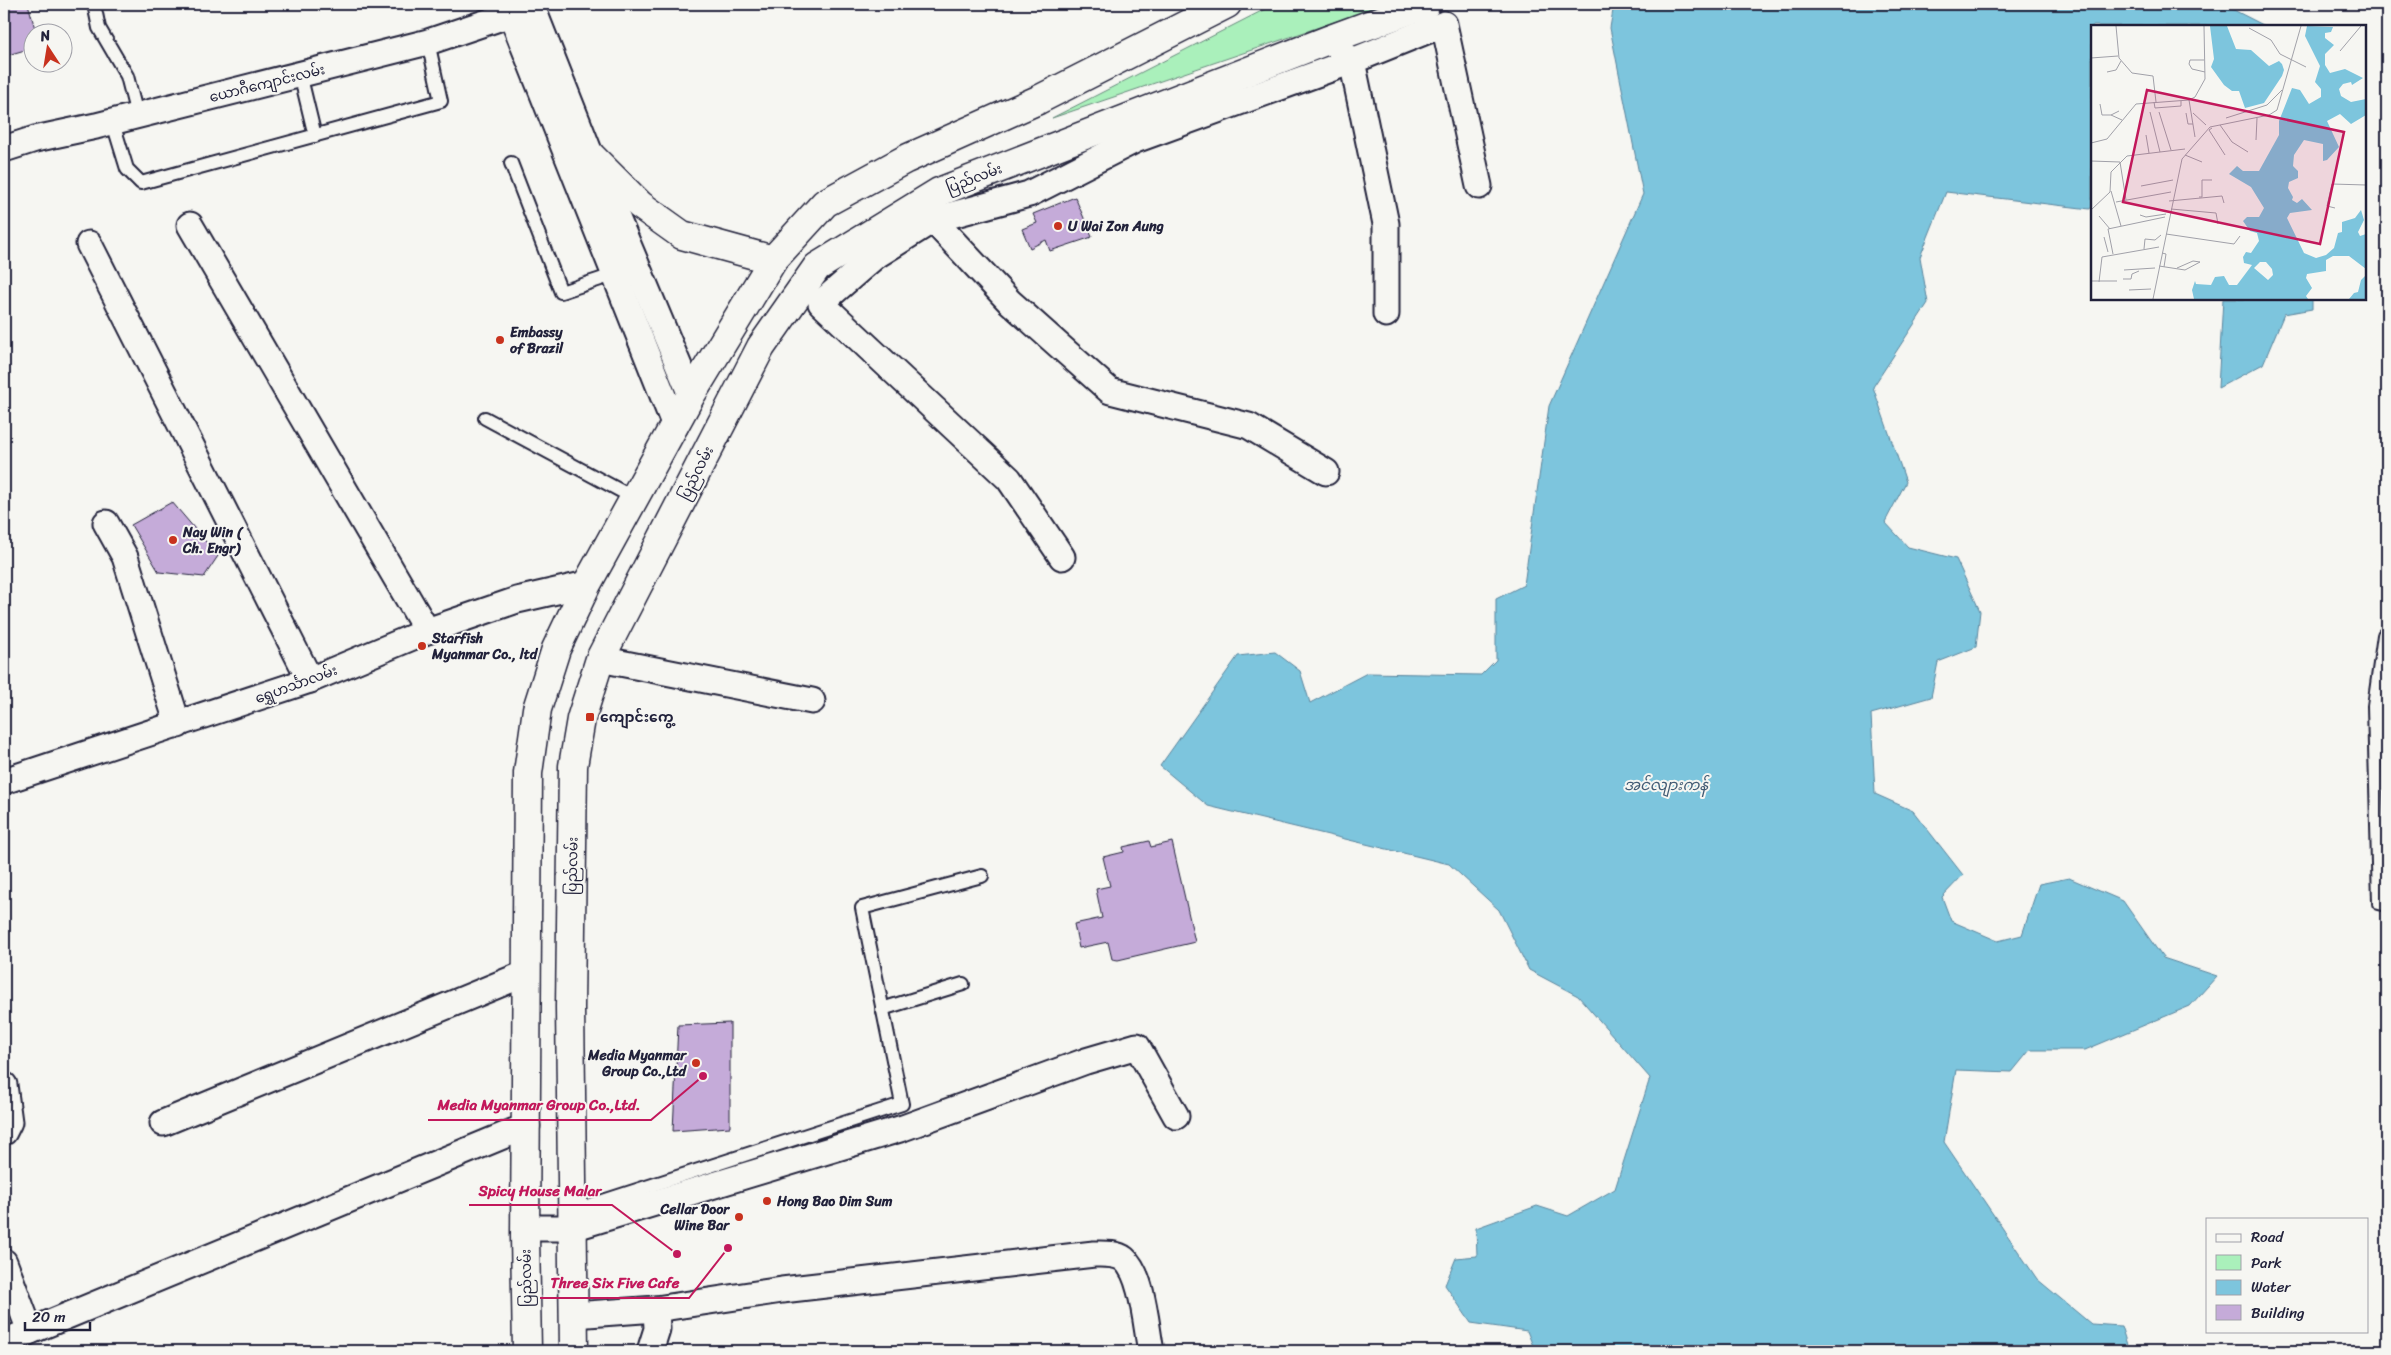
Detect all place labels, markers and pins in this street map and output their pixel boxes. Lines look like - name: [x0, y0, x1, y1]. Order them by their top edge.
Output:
- place label: U Wai Zon Aung: [1068, 214, 1164, 239]
- marker: U Wai Zon Aung: [1052, 220, 1064, 232]
- place label: Embassy of Brazil: [510, 320, 564, 361]
- marker: Embassy of Brazil: [494, 334, 506, 346]
- place label: Nay Win ( Ch. Engr): [182, 520, 244, 561]
- marker: Nay Win ( Ch. Engr): [167, 534, 179, 546]
- place label: Starfish Myanmar Co., ltd: [431, 626, 539, 667]
- marker: Starfish Myanmar Co., ltd: [416, 640, 428, 652]
- place label: ကျောင်းကွေ့: [600, 705, 676, 730]
- marker: ကျောင်းကွေ့: [584, 711, 596, 723]
- place label: Media Myanmar Group Co.,Ltd: [587, 1043, 688, 1084]
- marker: Media Myanmar Group Co.,Ltd: [690, 1057, 702, 1069]
- callout: Media Myanmar Group Co.,Ltd.: [428, 1090, 651, 1120]
- callout: Spicy House Malar: [469, 1175, 612, 1205]
- place label: Hong Bao Dim Sum: [776, 1189, 893, 1214]
- marker: Hong Bao Dim Sum: [761, 1195, 773, 1207]
- place label: Cellar Door Wine Bar: [660, 1197, 730, 1238]
- marker: Cellar Door Wine Bar: [733, 1211, 745, 1223]
- callout: Three Six Five Cafe: [540, 1268, 689, 1298]

